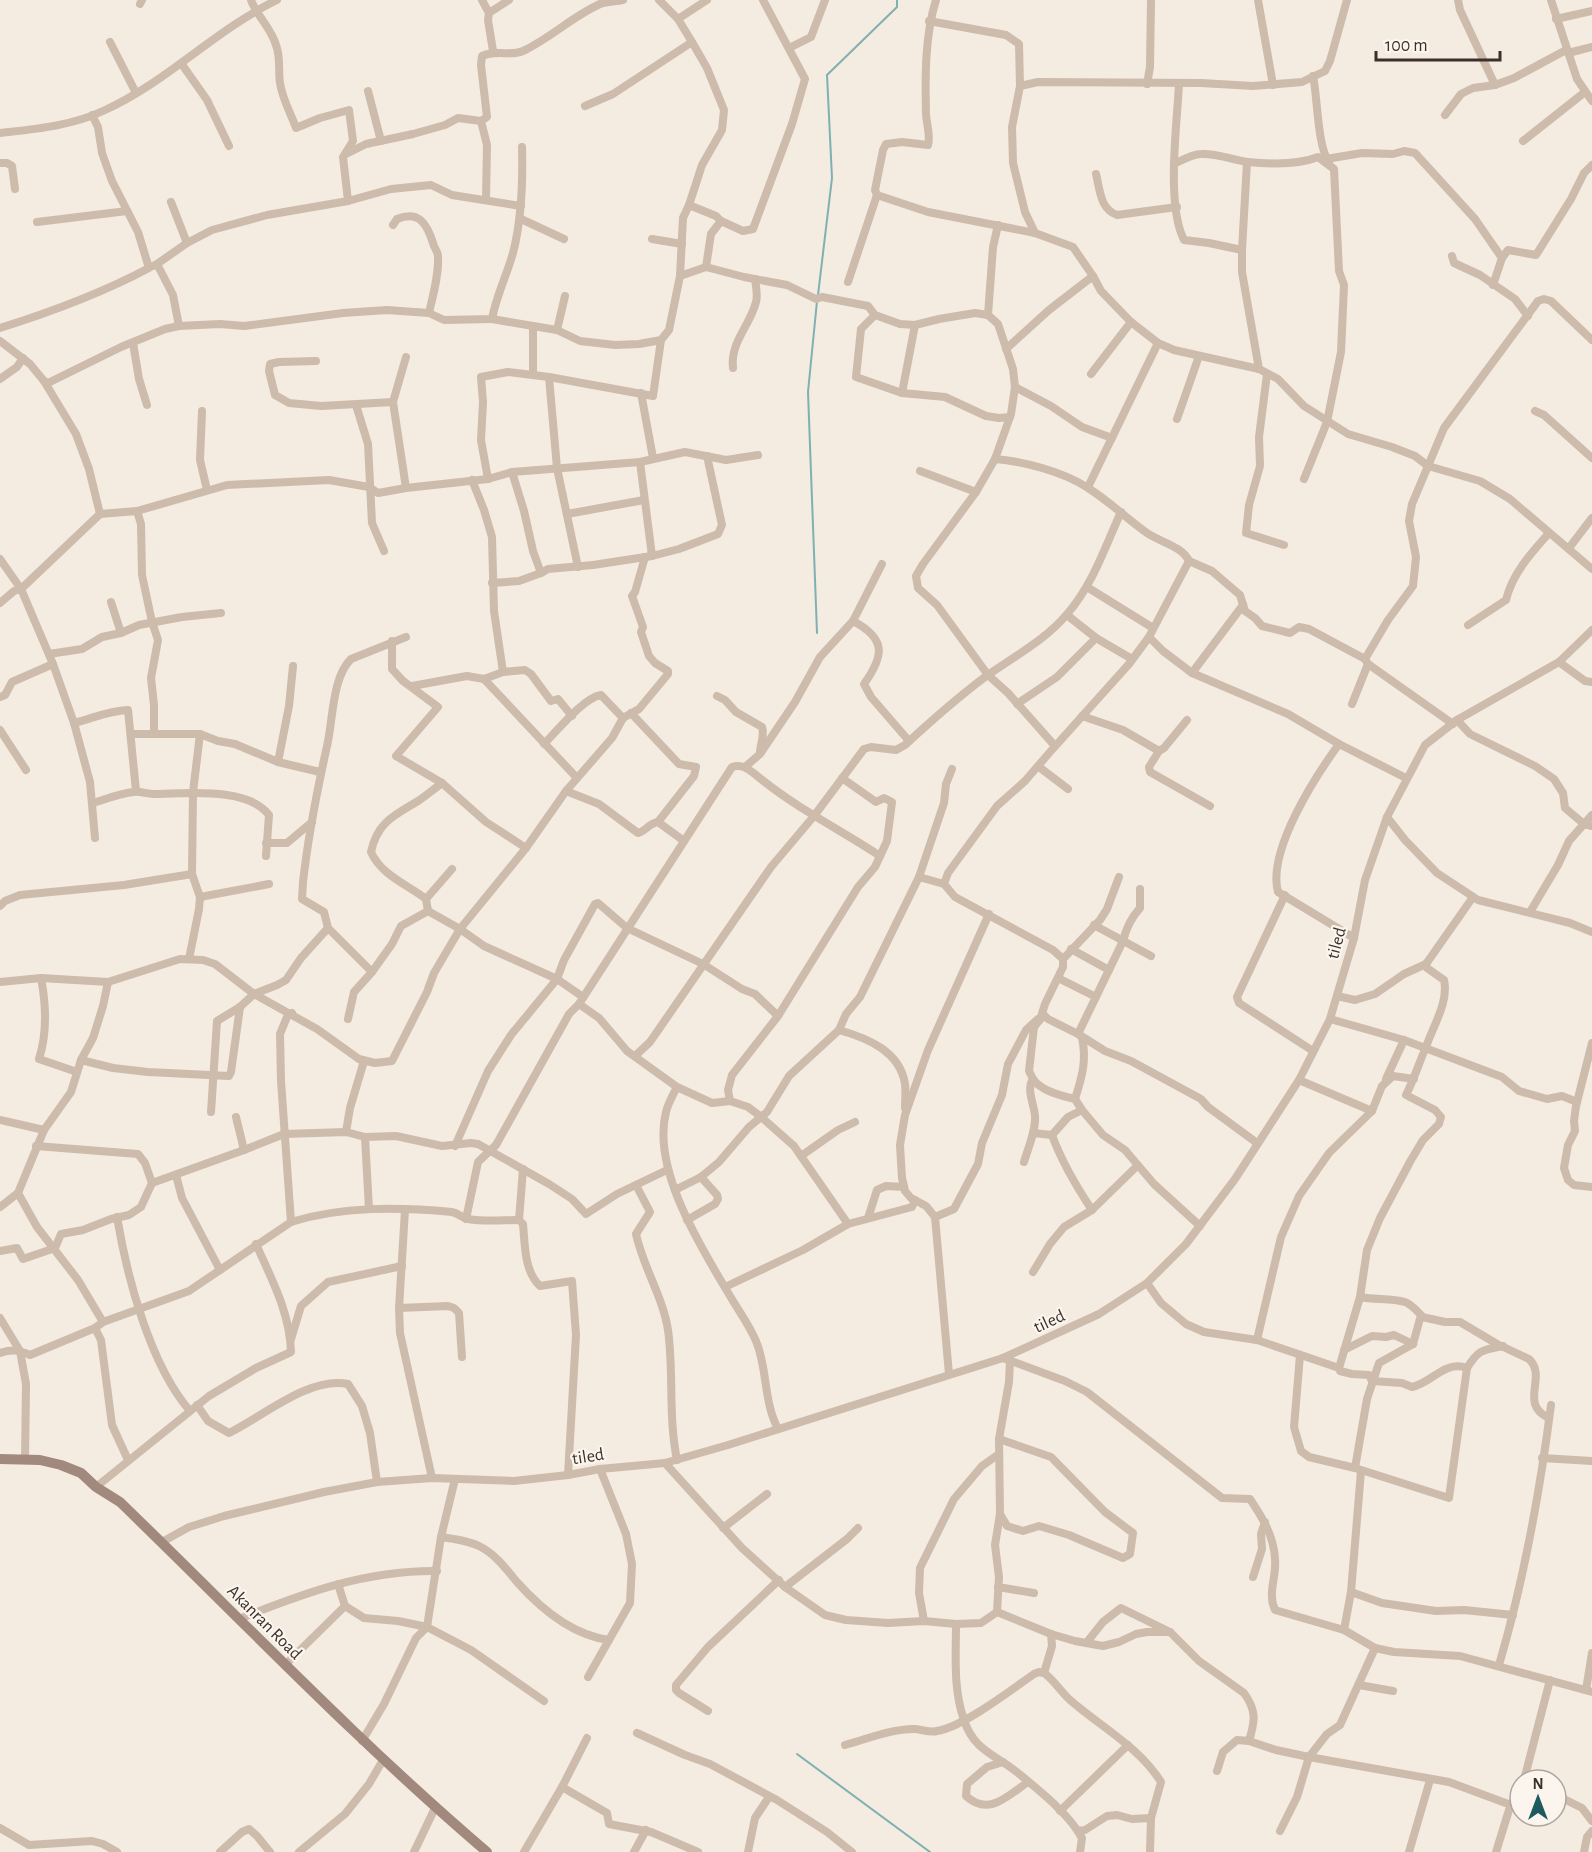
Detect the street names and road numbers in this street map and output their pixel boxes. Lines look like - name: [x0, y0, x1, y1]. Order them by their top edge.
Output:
- street label: tiled: [1324, 925, 1350, 961]
- street label: tiled: [1031, 1307, 1068, 1337]
- street label: tiled: [571, 1446, 605, 1468]
- street label: Akanran Road: [224, 1582, 305, 1663]

